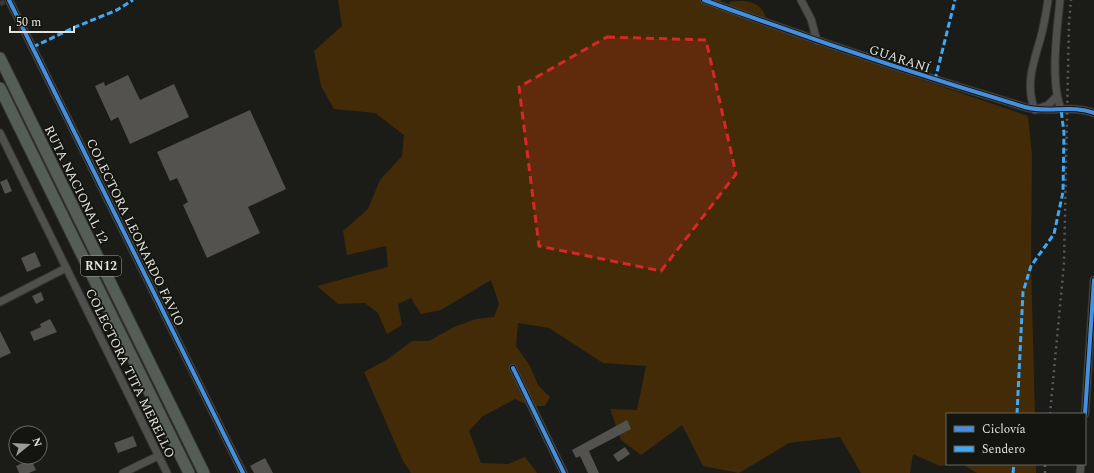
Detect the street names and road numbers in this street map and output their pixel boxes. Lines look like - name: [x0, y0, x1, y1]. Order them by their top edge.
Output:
- street label: GUARANÍ: [867, 40, 933, 78]
- street label: RUTA NACIONAL 12: [39, 122, 113, 247]
- street label: COLECTORA LEONARDO FAVIO: [81, 135, 189, 330]
- road number: RN12: [81, 256, 121, 276]
- street label: COLECTORA TITA MERELLO: [80, 285, 180, 462]

